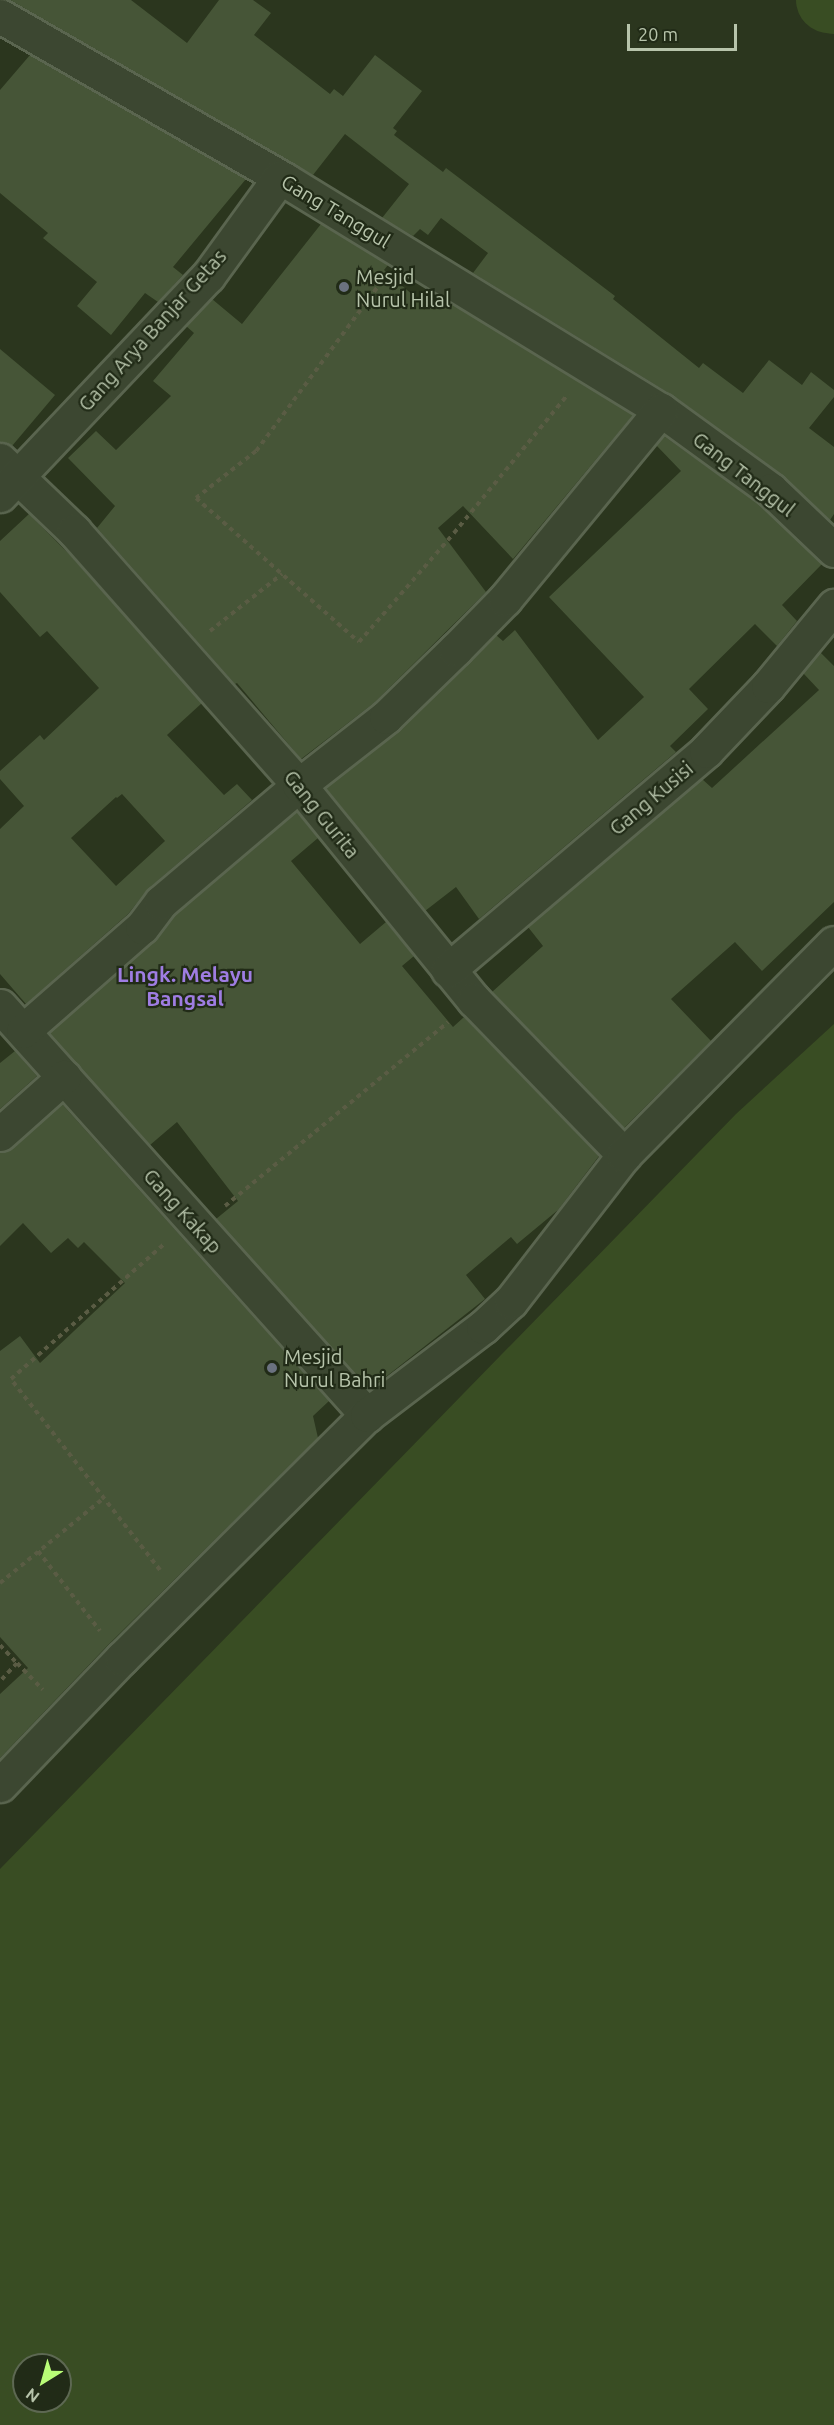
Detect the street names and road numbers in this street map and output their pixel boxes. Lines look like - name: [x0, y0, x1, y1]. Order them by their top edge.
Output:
- street label: Gang Tanggul: [277, 169, 395, 253]
- street label: Gang Arya Banjar Getas: [73, 244, 231, 416]
- street label: Gang Tanggul: [688, 427, 800, 521]
- street label: Gang Kusisi: [604, 756, 698, 840]
- street label: Gang Gurita: [279, 765, 365, 863]
- street label: Gang Kakap: [139, 1164, 227, 1258]

